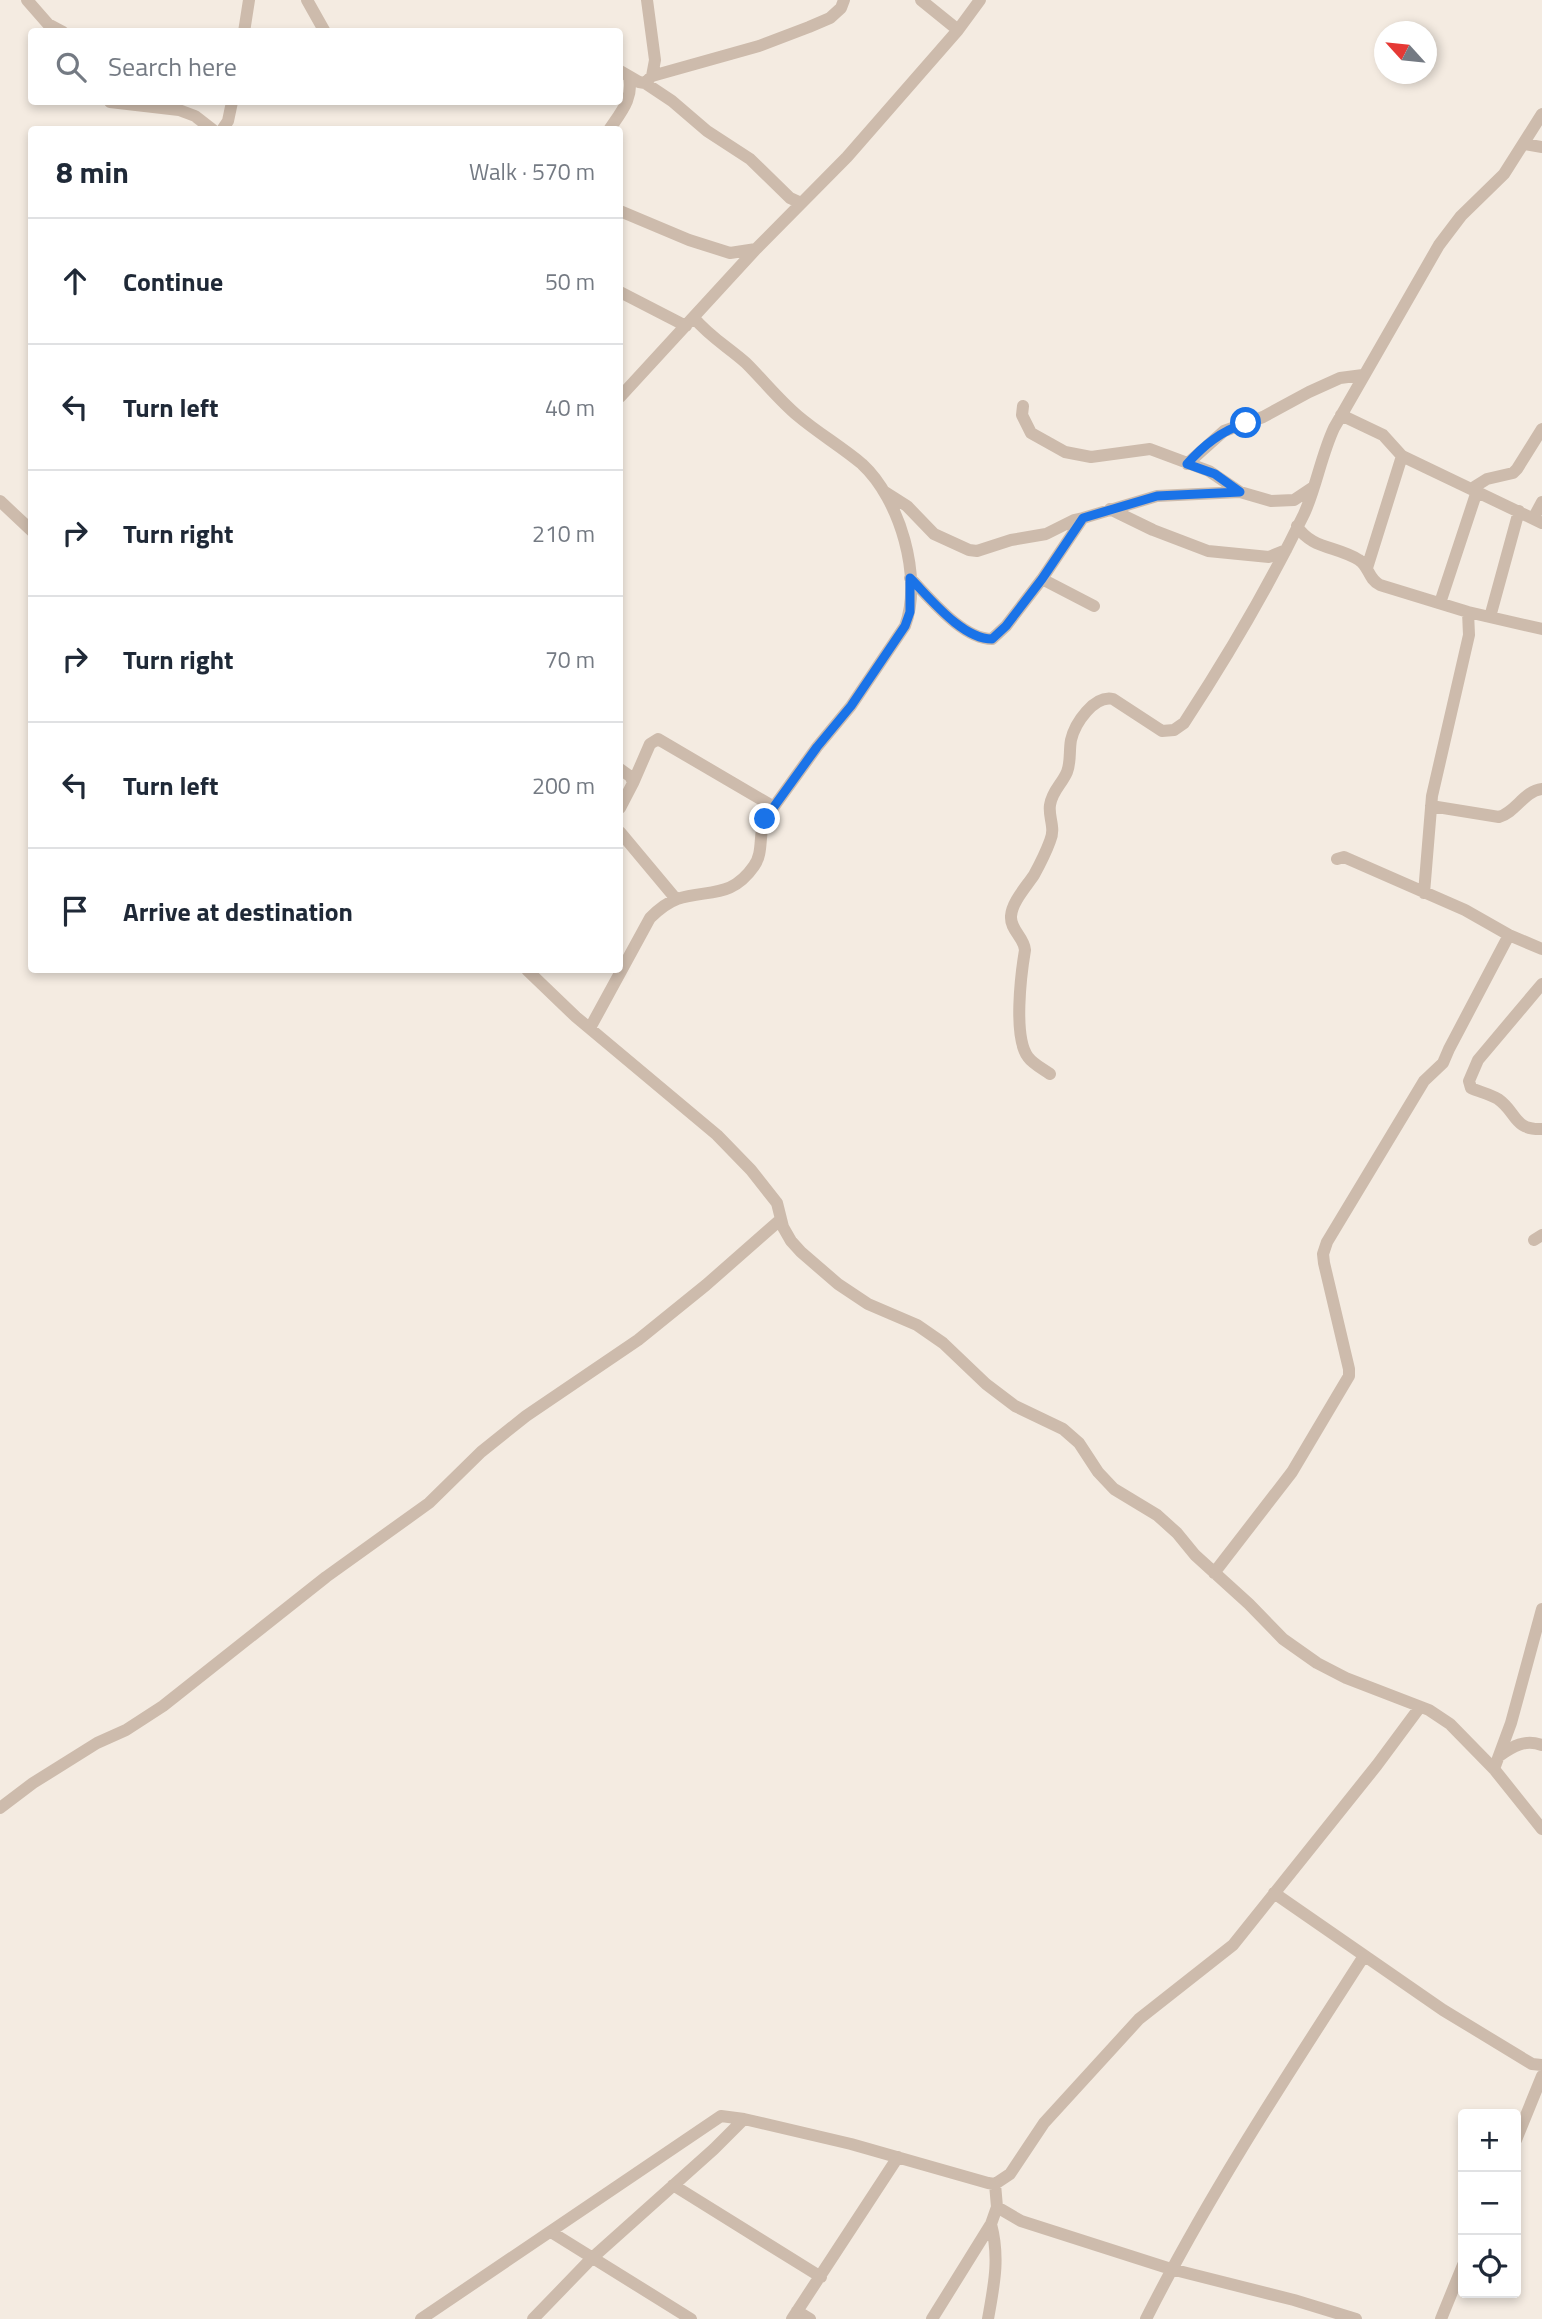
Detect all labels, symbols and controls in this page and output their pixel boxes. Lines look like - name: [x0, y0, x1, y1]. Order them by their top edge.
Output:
- north arrow: [1374, 21, 1437, 84]
- search box: [28, 28, 623, 105]
- text: Search here: [108, 47, 237, 86]
- icon: search: [52, 48, 90, 86]
- text: 8 min: [56, 149, 129, 195]
- text: Walk · 570 m: [469, 154, 595, 189]
- icon: ahead: [56, 262, 94, 300]
- text: Continue: [123, 262, 223, 301]
- text: 50 m: [545, 264, 595, 299]
- icon: left: [56, 388, 94, 426]
- text: Turn left: [123, 388, 218, 427]
- text: 40 m: [545, 390, 595, 425]
- route start: [1230, 407, 1261, 438]
- icon: right: [56, 514, 94, 552]
- text: Turn right: [123, 514, 234, 553]
- text: 210 m: [532, 516, 595, 551]
- icon: right: [56, 640, 94, 678]
- text: Turn right: [123, 640, 234, 679]
- text: 70 m: [545, 642, 595, 677]
- icon: left: [56, 766, 94, 804]
- text: Turn left: [123, 766, 218, 805]
- text: 200 m: [532, 768, 595, 803]
- route end: [749, 803, 780, 834]
- icon: arrive: [56, 892, 94, 930]
- text: Arrive at destination: [123, 892, 353, 931]
- map controls: [1458, 2109, 1521, 2298]
- button: +: [1458, 2109, 1521, 2172]
- button: −: [1458, 2172, 1521, 2235]
- button: locate: [1458, 2235, 1521, 2298]

